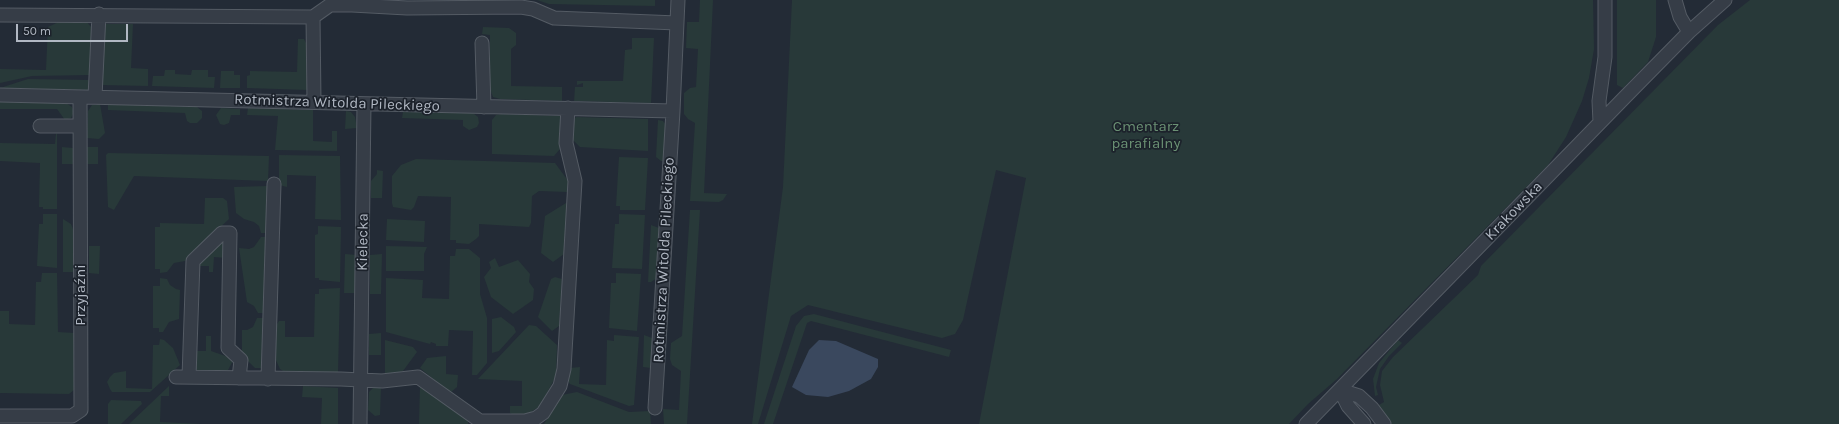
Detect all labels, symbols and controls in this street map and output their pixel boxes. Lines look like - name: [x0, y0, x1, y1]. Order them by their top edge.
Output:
- scale bar: [18, 16, 130, 42]
- text: 50 m: [23, 24, 51, 38]
- street label: Rotmistrza Witolda Pileckiego: [234, 90, 440, 116]
- park label: Cmentarz parafialny: [1112, 118, 1180, 153]
- street label: Rotmistrza Witolda Pileckiego: [650, 157, 678, 363]
- street label: Krakowska: [1482, 178, 1546, 244]
- street label: Kielecka: [353, 213, 373, 271]
- street label: Przyjaźni: [72, 264, 90, 326]

